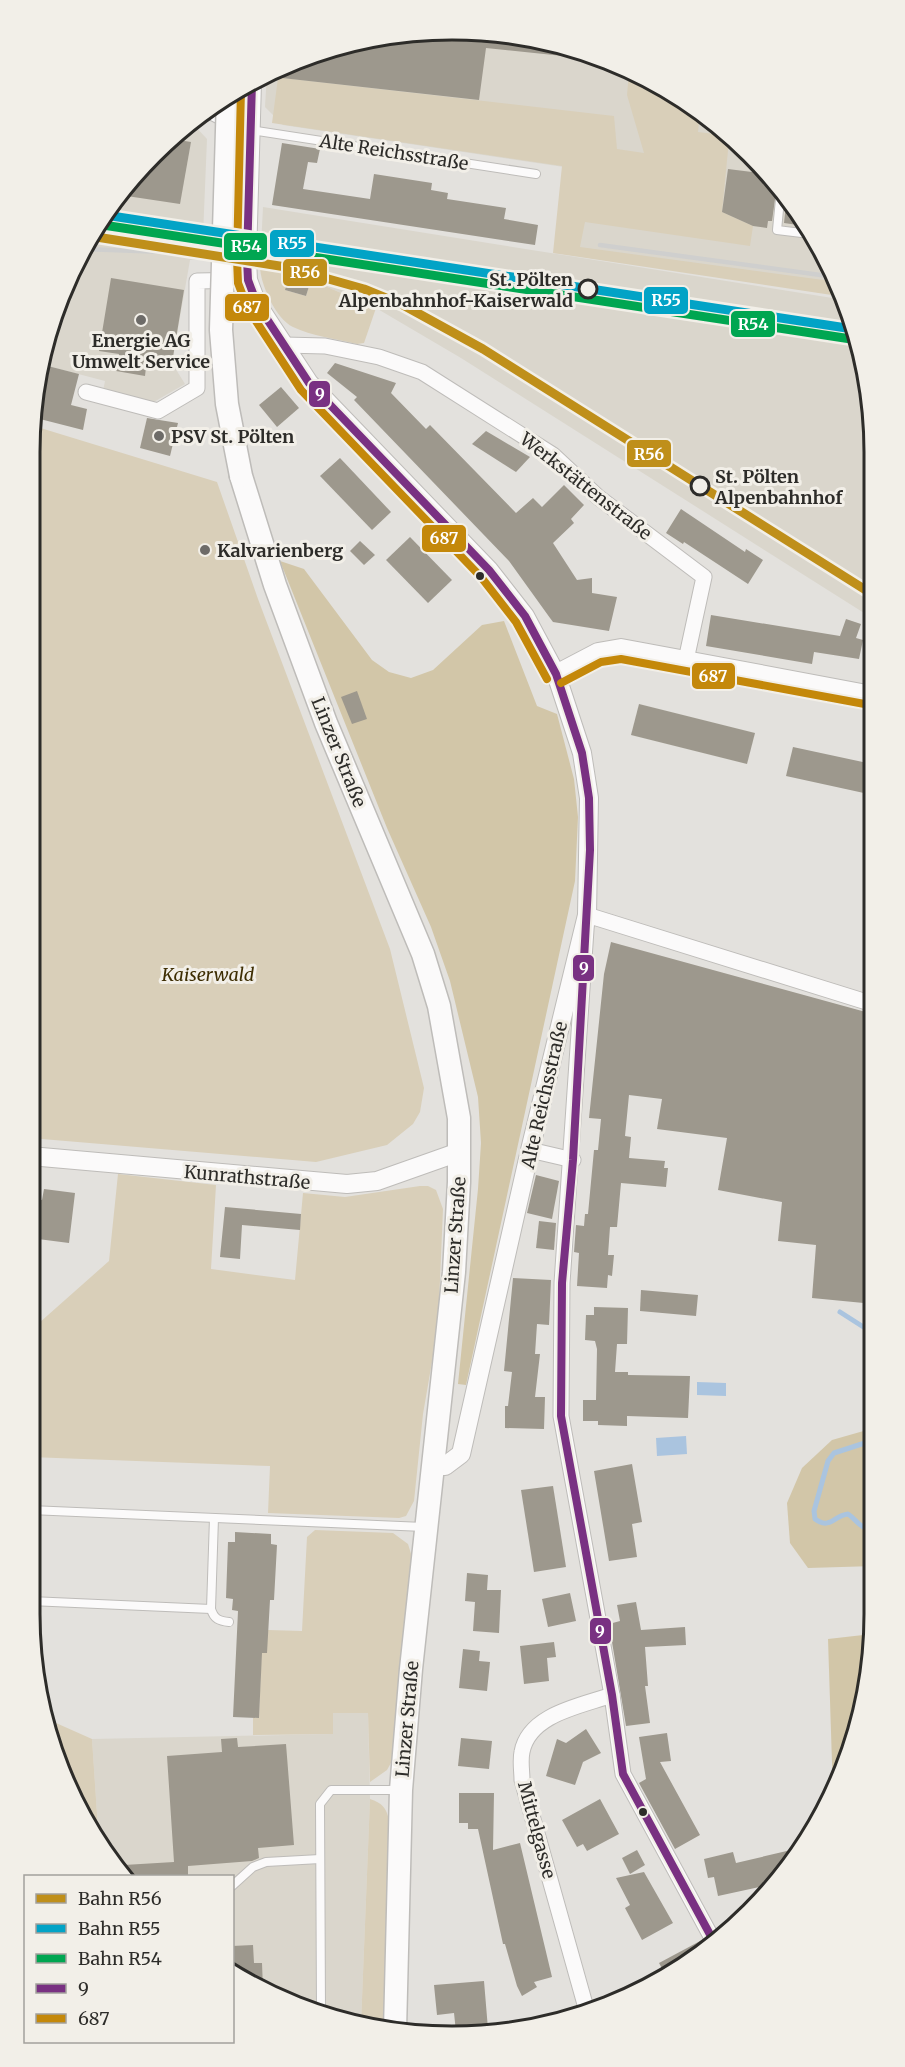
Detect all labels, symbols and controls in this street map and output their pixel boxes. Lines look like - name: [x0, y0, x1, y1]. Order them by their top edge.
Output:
- street label: Alte Reichsstraße: [317, 129, 470, 175]
- line badge: R55: [269, 229, 315, 258]
- line badge: R54: [223, 232, 268, 261]
- text: R55: [277, 233, 307, 253]
- text: R54: [231, 236, 261, 256]
- line badge: R56: [282, 258, 328, 287]
- text: R56: [290, 262, 320, 282]
- place label: St. Pölten Alpenbahnhof-Kaiserwald: [338, 268, 573, 312]
- marker: St. Pölten Alpenbahnhof-Kaiserwald: [578, 279, 598, 299]
- line badge: R55: [643, 286, 689, 315]
- text: R55: [651, 290, 681, 310]
- line badge: 687: [224, 293, 270, 322]
- text: 687: [233, 297, 262, 317]
- line badge: R54: [730, 310, 776, 338]
- marker: Energie AG Umwelt Service: [134, 313, 148, 327]
- text: R54: [738, 314, 768, 334]
- place label: Energie AG Umwelt Service: [72, 329, 210, 373]
- line badge: 9: [308, 380, 331, 408]
- text: 9: [315, 384, 325, 404]
- place label: PSV St. Pölten: [171, 425, 294, 448]
- street label: Werkstättenstraße: [515, 427, 657, 545]
- marker: PSV St. Pölten: [152, 429, 166, 443]
- line badge: R56: [626, 439, 672, 468]
- text: R56: [634, 444, 664, 464]
- place label: St. Pölten Alpenbahnhof: [714, 465, 843, 509]
- marker: St. Pölten Alpenbahnhof: [690, 476, 710, 496]
- line badge: 687: [421, 524, 467, 553]
- text: 687: [430, 528, 459, 548]
- place label: Kalvarienberg: [217, 539, 343, 562]
- marker: Kalvarienberg: [198, 543, 212, 557]
- unlabelled marker: [474, 570, 486, 582]
- line badge: 687: [691, 662, 736, 690]
- text: 687: [699, 666, 728, 686]
- street label: Linzer Straße: [306, 694, 372, 810]
- line badge: 9: [572, 954, 595, 982]
- text: 9: [579, 958, 589, 978]
- park label: Kaiserwald: [161, 963, 255, 986]
- street label: Alte Reichsstraße: [516, 1019, 572, 1172]
- street label: Kunrathstraße: [183, 1160, 311, 1194]
- street label: Linzer Straße: [439, 1176, 471, 1294]
- line badge: 9: [589, 1617, 612, 1645]
- text: 9: [595, 1621, 605, 1641]
- street label: Linzer Straße: [390, 1660, 424, 1778]
- street label: Mittelgasse: [513, 1779, 561, 1881]
- unlabelled marker: [637, 1806, 649, 1818]
- legend: [24, 1875, 234, 2043]
- text: Bahn R56: [78, 1887, 162, 1910]
- text: Bahn R55: [78, 1917, 161, 1940]
- text: Bahn R54: [78, 1947, 162, 1970]
- text: 9: [78, 1977, 89, 2000]
- text: 687: [78, 2007, 109, 2030]

